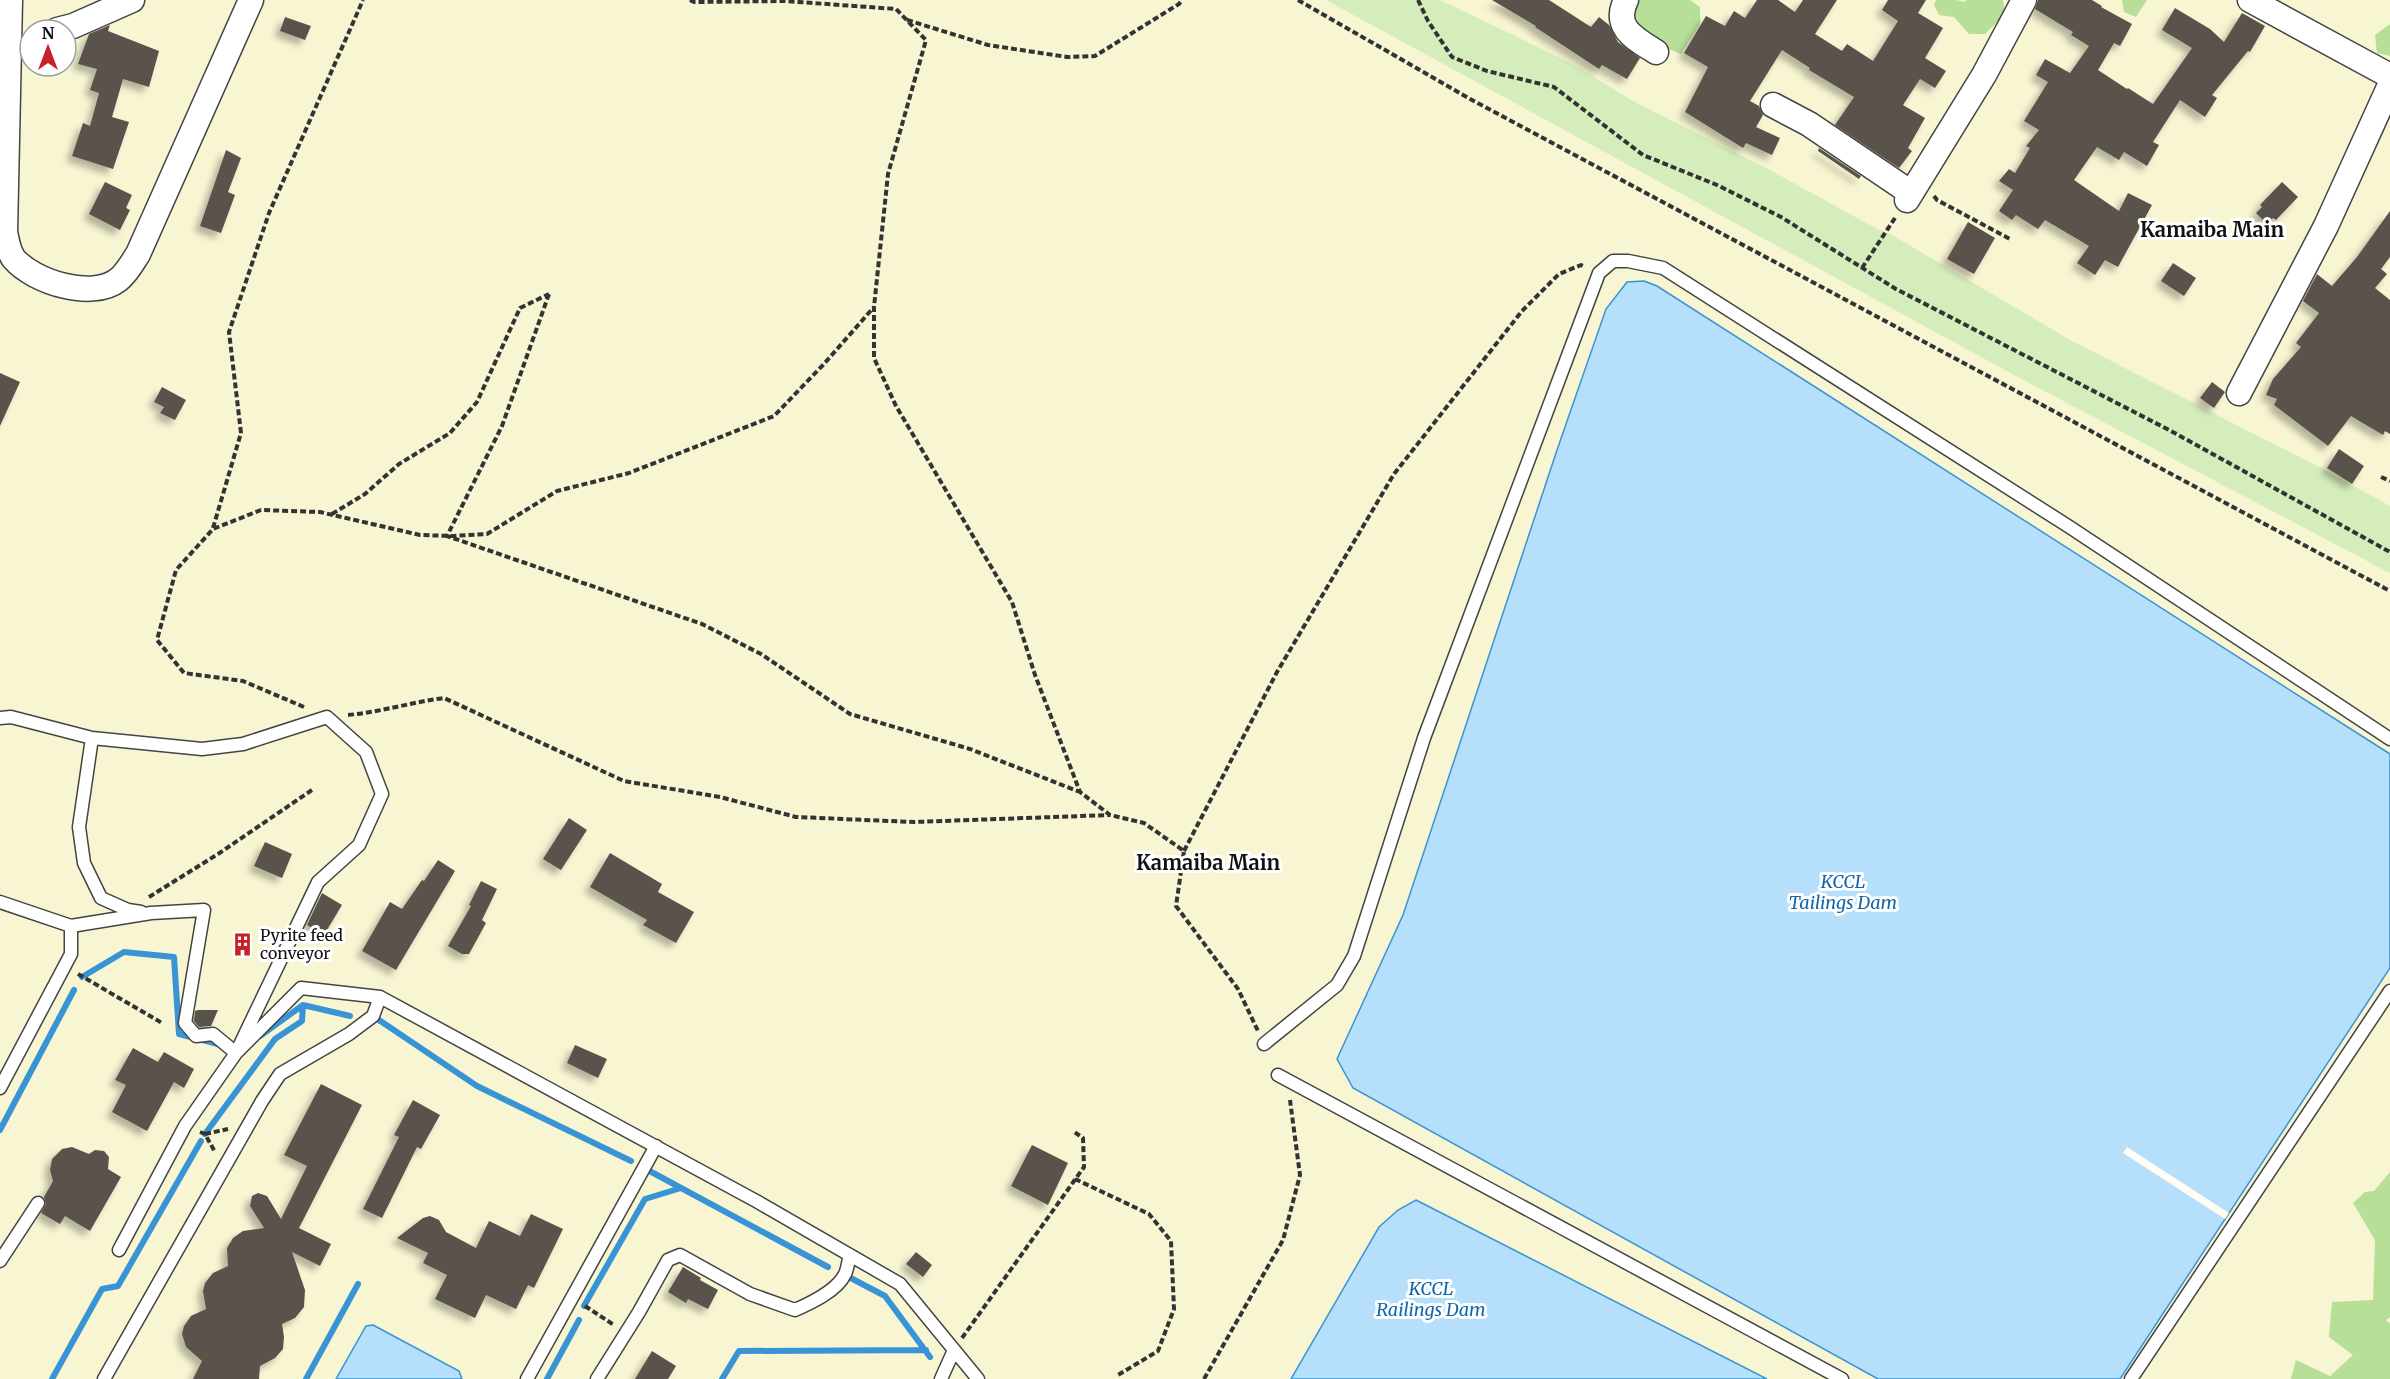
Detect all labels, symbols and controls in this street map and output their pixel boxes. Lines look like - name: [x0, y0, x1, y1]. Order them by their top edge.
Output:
- north arrow: [18, 18, 78, 78]
- text: N: [42, 23, 55, 43]
- district label: Kamaiba Main: [2140, 217, 2284, 242]
- district label: Kamaiba Main: [1136, 850, 1280, 875]
- water label: KCCL Tailings Dam: [1789, 870, 1897, 914]
- place label: Pyrite feed conveyor: [260, 925, 343, 963]
- building icon: Pyrite feed conveyor: [229, 931, 255, 957]
- water label: KCCL Railings Dam: [1376, 1277, 1486, 1321]

